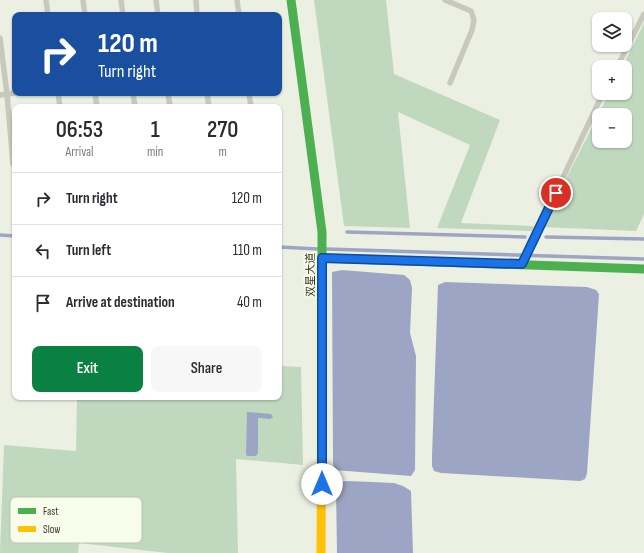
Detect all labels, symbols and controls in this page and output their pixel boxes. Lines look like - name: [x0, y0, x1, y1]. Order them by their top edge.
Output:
- map controls: [592, 12, 632, 148]
- button: layers: [592, 12, 632, 52]
- text: 120 m: [98, 27, 158, 60]
- icon: right: [32, 28, 84, 80]
- button: +: [592, 60, 632, 100]
- text: Turn right: [98, 61, 156, 82]
- button: −: [592, 108, 632, 148]
- text: 06:53: [56, 115, 103, 144]
- text: 1: [151, 115, 160, 144]
- text: 270: [207, 115, 238, 144]
- text: Arrival: [66, 144, 93, 160]
- text: min: [147, 144, 163, 160]
- text: m: [218, 144, 227, 160]
- pin: [539, 176, 573, 210]
- icon: arrive: [545, 182, 567, 204]
- icon: right: [32, 188, 54, 210]
- text: Turn right: [66, 189, 118, 208]
- text: 120 m: [232, 189, 262, 208]
- icon: left: [32, 240, 54, 262]
- text: Turn left: [66, 241, 111, 260]
- text: 110 m: [233, 241, 262, 260]
- street label: 双星大道: [304, 253, 317, 297]
- icon: arrive: [32, 292, 54, 314]
- text: Arrive at destination: [66, 293, 175, 312]
- text: 40 m: [237, 293, 262, 312]
- button: Exit: [32, 346, 143, 392]
- button: Share: [151, 346, 262, 392]
- position arrow: [301, 463, 343, 505]
- legend: [10, 497, 142, 543]
- text: Fast: [43, 505, 59, 518]
- text: Slow: [43, 523, 60, 536]

